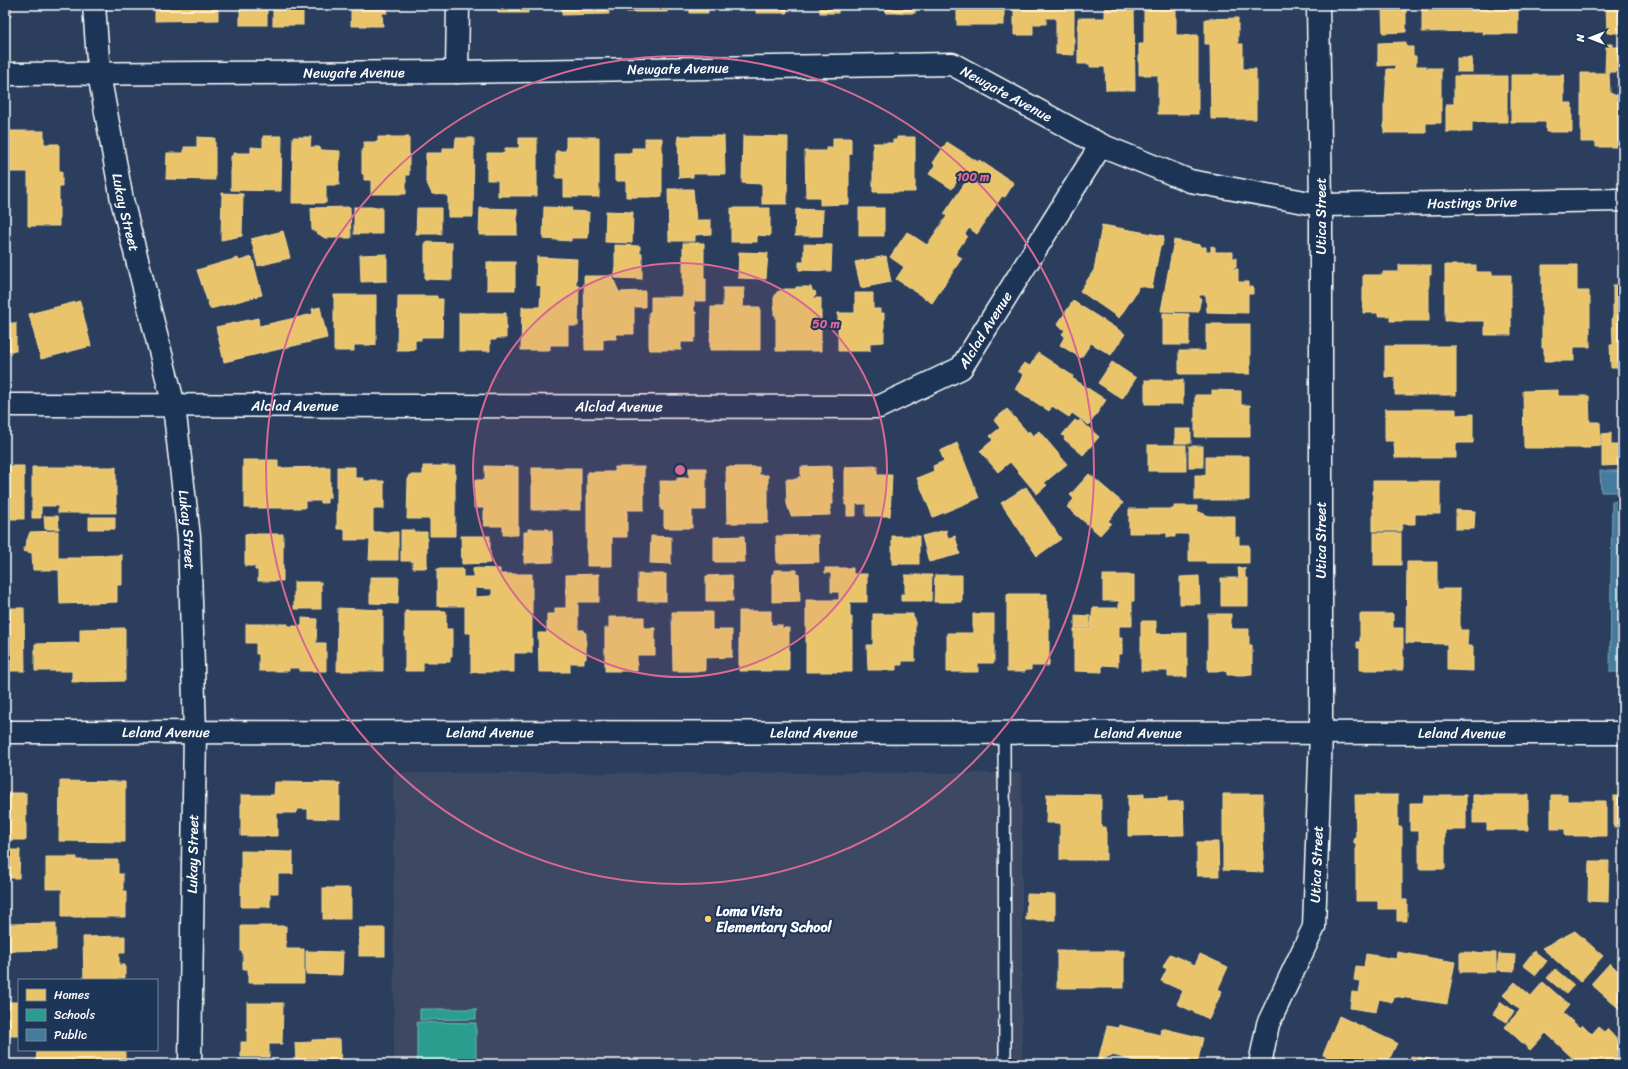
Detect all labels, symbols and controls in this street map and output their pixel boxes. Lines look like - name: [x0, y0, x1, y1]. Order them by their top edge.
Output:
- north arrow: [1570, 18, 1610, 58]
- text: N: [1571, 34, 1590, 43]
- street label: Newgate Avenue: [627, 55, 729, 82]
- street label: Newgate Avenue: [956, 58, 1057, 129]
- street label: Newgate Avenue: [303, 60, 405, 85]
- text: 100 m: [957, 166, 990, 188]
- street label: Lukay Street: [105, 171, 147, 254]
- street label: Utica Street: [1309, 177, 1334, 255]
- street label: Hastings Drive: [1427, 189, 1517, 216]
- street label: Alclad Avenue: [951, 286, 1019, 374]
- text: 50 m: [812, 313, 840, 335]
- street label: Alclad Avenue: [250, 393, 339, 418]
- street label: Alclad Avenue: [574, 394, 663, 419]
- centre of rings: [673, 463, 687, 477]
- street label: Lukay Street: [171, 488, 202, 570]
- street label: Utica Street: [1309, 501, 1334, 579]
- street label: Leland Avenue: [122, 720, 210, 745]
- street label: Leland Avenue: [446, 720, 534, 745]
- street label: Leland Avenue: [770, 720, 858, 745]
- street label: Leland Avenue: [1094, 720, 1182, 745]
- street label: Leland Avenue: [1418, 720, 1506, 745]
- street label: Lukay Street: [180, 814, 206, 894]
- street label: Utica Street: [1302, 825, 1330, 903]
- place label: Loma Vista Elementary School: [716, 899, 833, 940]
- marker: Loma Vista Elementary School: [703, 914, 713, 924]
- legend: [18, 979, 158, 1051]
- text: Homes: [54, 984, 90, 1006]
- text: Schools: [54, 1004, 95, 1026]
- text: Public: [54, 1024, 87, 1046]

